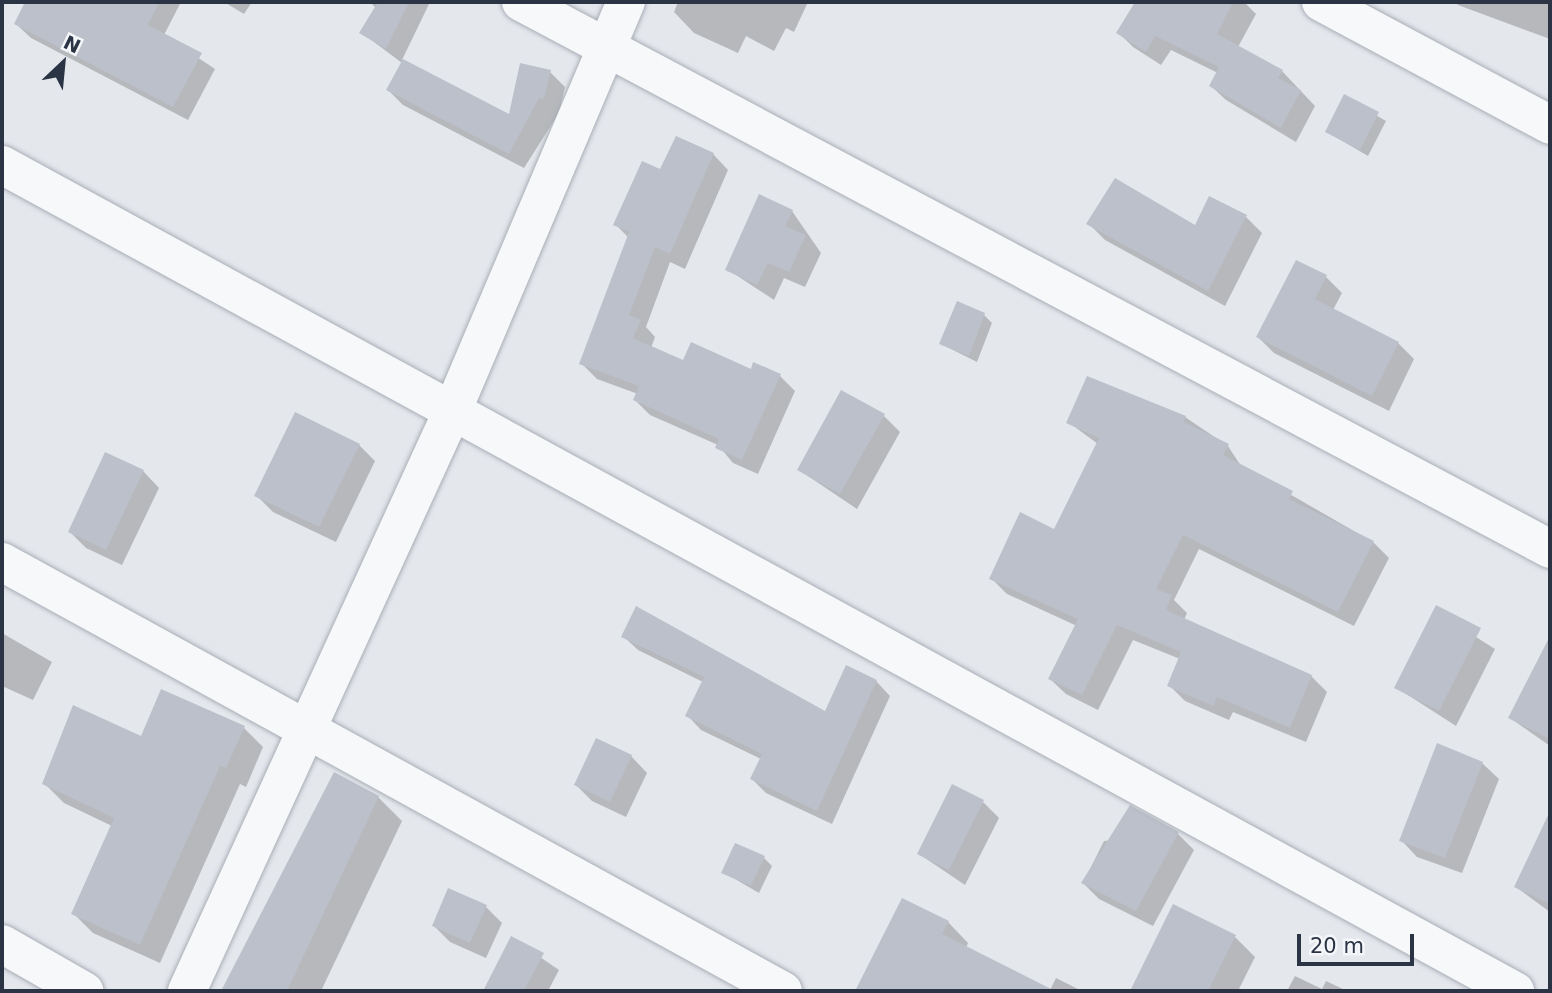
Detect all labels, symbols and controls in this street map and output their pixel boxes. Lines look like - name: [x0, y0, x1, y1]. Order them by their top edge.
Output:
- north arrow: [28, 28, 98, 98]
- text: N: [60, 31, 84, 57]
- scale bar: [1300, 920, 1417, 964]
- text: 20 m: [1310, 934, 1364, 958]

